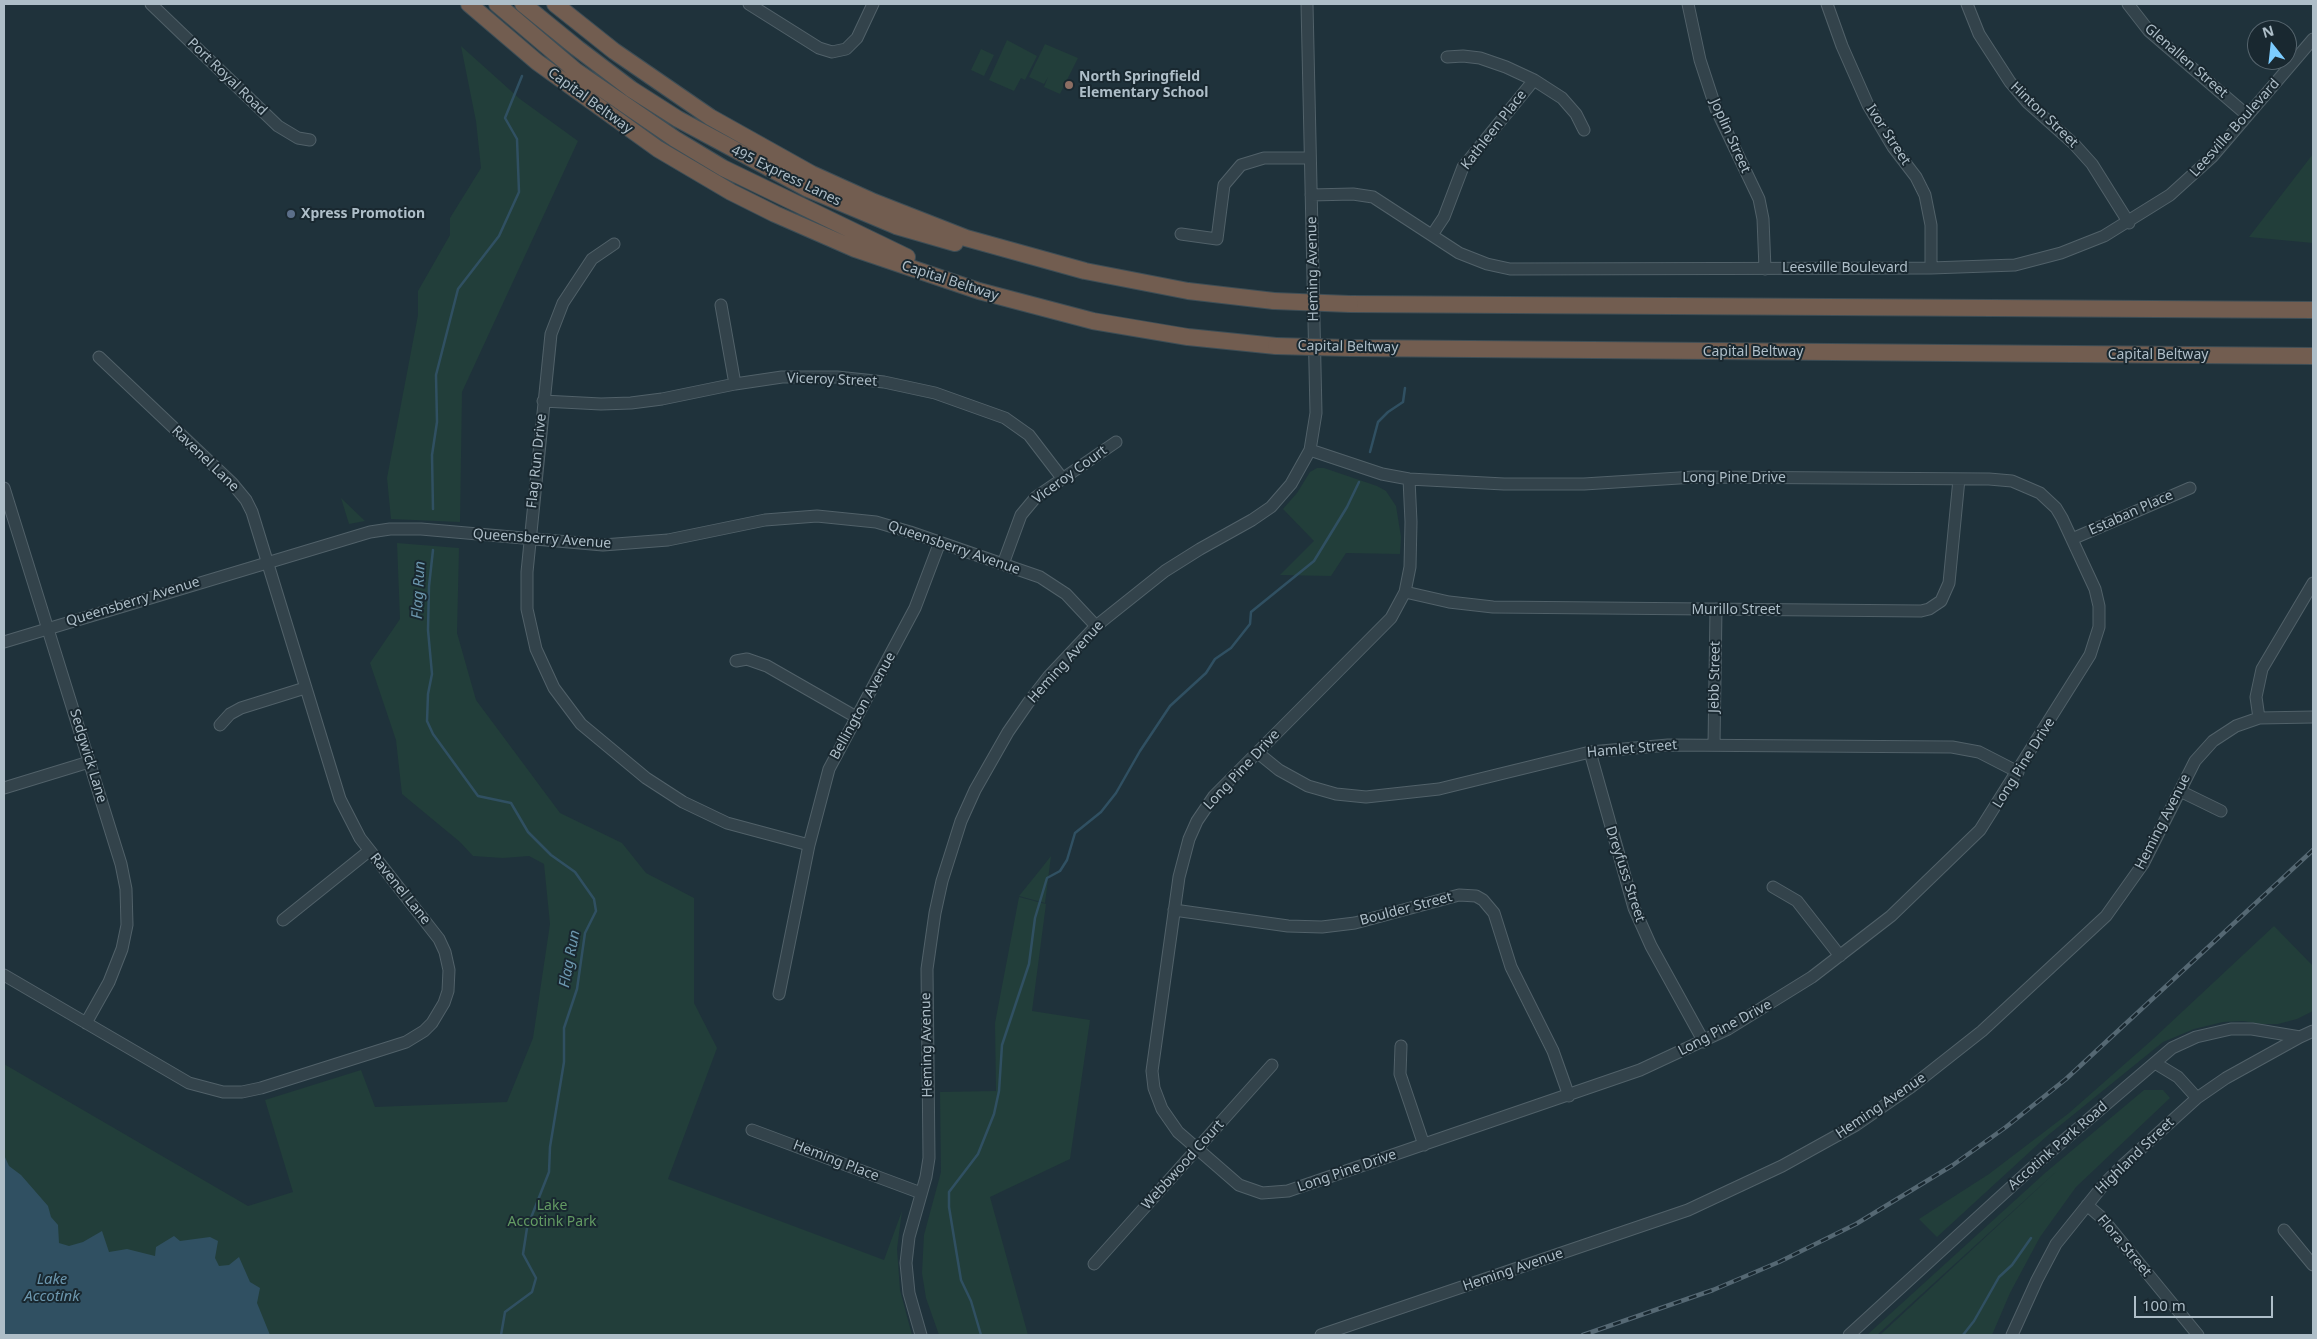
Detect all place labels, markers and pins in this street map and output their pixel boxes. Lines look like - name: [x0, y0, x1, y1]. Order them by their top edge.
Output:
- place label: North Springfield Elementary School: [1079, 69, 1209, 102]
- marker: North Springfield Elementary School: [1063, 79, 1075, 91]
- place label: Xpress Promotion: [301, 206, 425, 222]
- marker: Xpress Promotion: [285, 208, 297, 220]

